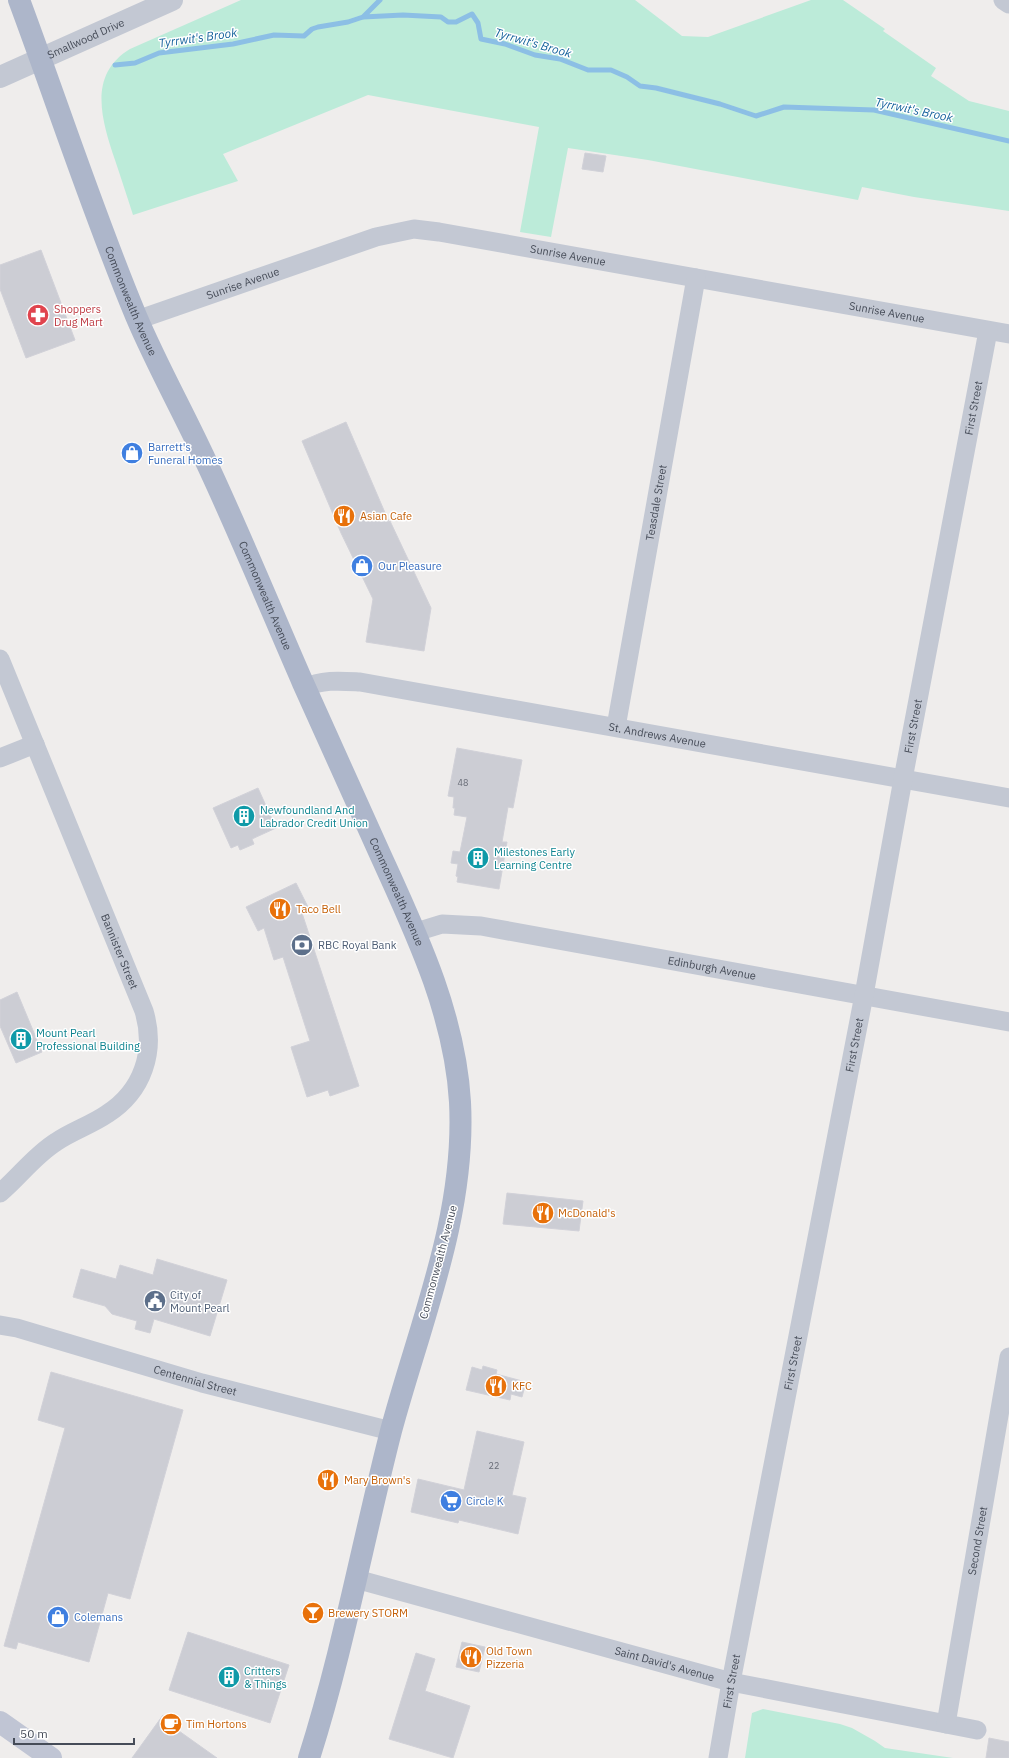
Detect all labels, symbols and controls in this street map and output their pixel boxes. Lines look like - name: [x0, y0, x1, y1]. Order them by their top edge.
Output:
- street label: Smallwood Drive: [45, 15, 127, 62]
- water label: Tyrrwit's Brook: [158, 24, 239, 50]
- water label: Tyrrwit's Brook: [493, 24, 574, 61]
- water label: Tyrrwit's Brook: [874, 94, 955, 125]
- street label: Sunrise Avenue: [529, 241, 607, 269]
- street label: Commonwealth Avenue: [102, 244, 160, 358]
- street label: Sunrise Avenue: [204, 264, 281, 302]
- street label: Sunrise Avenue: [848, 299, 926, 326]
- pharmacy icon: Shoppers Drug Mart: [25, 302, 51, 328]
- place label: Shoppers Drug Mart: [54, 302, 103, 329]
- street label: First Street: [961, 380, 985, 436]
- shop icon: Barrett's Funeral Homes: [119, 440, 145, 466]
- place label: Barrett's Funeral Homes: [148, 440, 223, 467]
- street label: Teasdale Street: [642, 463, 670, 542]
- restaurant icon: Asian Cafe: [331, 503, 357, 529]
- place label: Asian Cafe: [360, 509, 412, 523]
- street label: Commonwealth Avenue: [236, 539, 295, 652]
- shop icon: Our Pleasure: [349, 553, 375, 579]
- place label: Our Pleasure: [378, 559, 442, 573]
- street label: First Street: [901, 698, 925, 755]
- street label: St. Andrews Avenue: [607, 720, 707, 751]
- house number: 48: [458, 777, 468, 788]
- building icon: Newfoundland And Labrador Credit Union: [231, 803, 257, 829]
- place label: Newfoundland And Labrador Credit Union: [260, 803, 368, 830]
- street label: Commonwealth Avenue: [366, 835, 427, 948]
- building icon: Milestones Early Learning Centre: [465, 845, 491, 871]
- place label: Milestones Early Learning Centre: [494, 845, 575, 872]
- restaurant icon: Taco Bell: [267, 896, 293, 922]
- place label: Taco Bell: [296, 902, 341, 916]
- street label: Bannister Street: [98, 912, 141, 991]
- bank icon: RBC Royal Bank: [289, 932, 315, 958]
- place label: RBC Royal Bank: [318, 938, 397, 952]
- street label: Edinburgh Avenue: [667, 953, 757, 983]
- street label: First Street: [842, 1017, 866, 1073]
- building icon: Mount Pearl Professional Building: [8, 1026, 34, 1052]
- place label: Mount Pearl Professional Building: [36, 1026, 140, 1053]
- restaurant icon: McDonald's: [530, 1200, 556, 1226]
- street label: Commonwealth Avenue: [416, 1204, 460, 1320]
- place label: McDonald's: [558, 1206, 616, 1220]
- public building icon: City of Mount Pearl: [142, 1288, 168, 1314]
- place label: City of Mount Pearl: [170, 1288, 229, 1315]
- street label: First Street: [781, 1335, 805, 1391]
- street label: Centennial Street: [152, 1362, 238, 1399]
- restaurant icon: KFC: [483, 1373, 509, 1399]
- place label: KFC: [512, 1379, 532, 1393]
- house number: 22: [489, 1460, 499, 1471]
- restaurant icon: Mary Brown's: [315, 1467, 341, 1493]
- place label: Mary Brown's: [344, 1473, 411, 1487]
- supermarket icon: Circle K: [438, 1488, 464, 1514]
- place label: Circle K: [466, 1494, 504, 1508]
- street label: Second Street: [965, 1505, 990, 1576]
- bar icon: Brewery STORM: [300, 1600, 326, 1626]
- shop icon: Colemans: [45, 1604, 71, 1630]
- place label: Brewery STORM: [328, 1606, 408, 1620]
- place label: Colemans: [74, 1610, 123, 1624]
- street label: Saint David's Avenue: [613, 1643, 716, 1684]
- restaurant icon: Old Town Pizzeria: [458, 1644, 484, 1670]
- place label: Old Town Pizzeria: [486, 1644, 532, 1671]
- street label: First Street: [720, 1653, 743, 1709]
- building icon: Critters & Things: [216, 1664, 242, 1690]
- place label: Critters & Things: [244, 1664, 287, 1691]
- cafe icon: Tim Hortons: [158, 1711, 184, 1737]
- place label: Tim Hortons: [186, 1717, 247, 1731]
- scale bar: [14, 1720, 134, 1746]
- text: 50 m: [20, 1726, 48, 1741]

